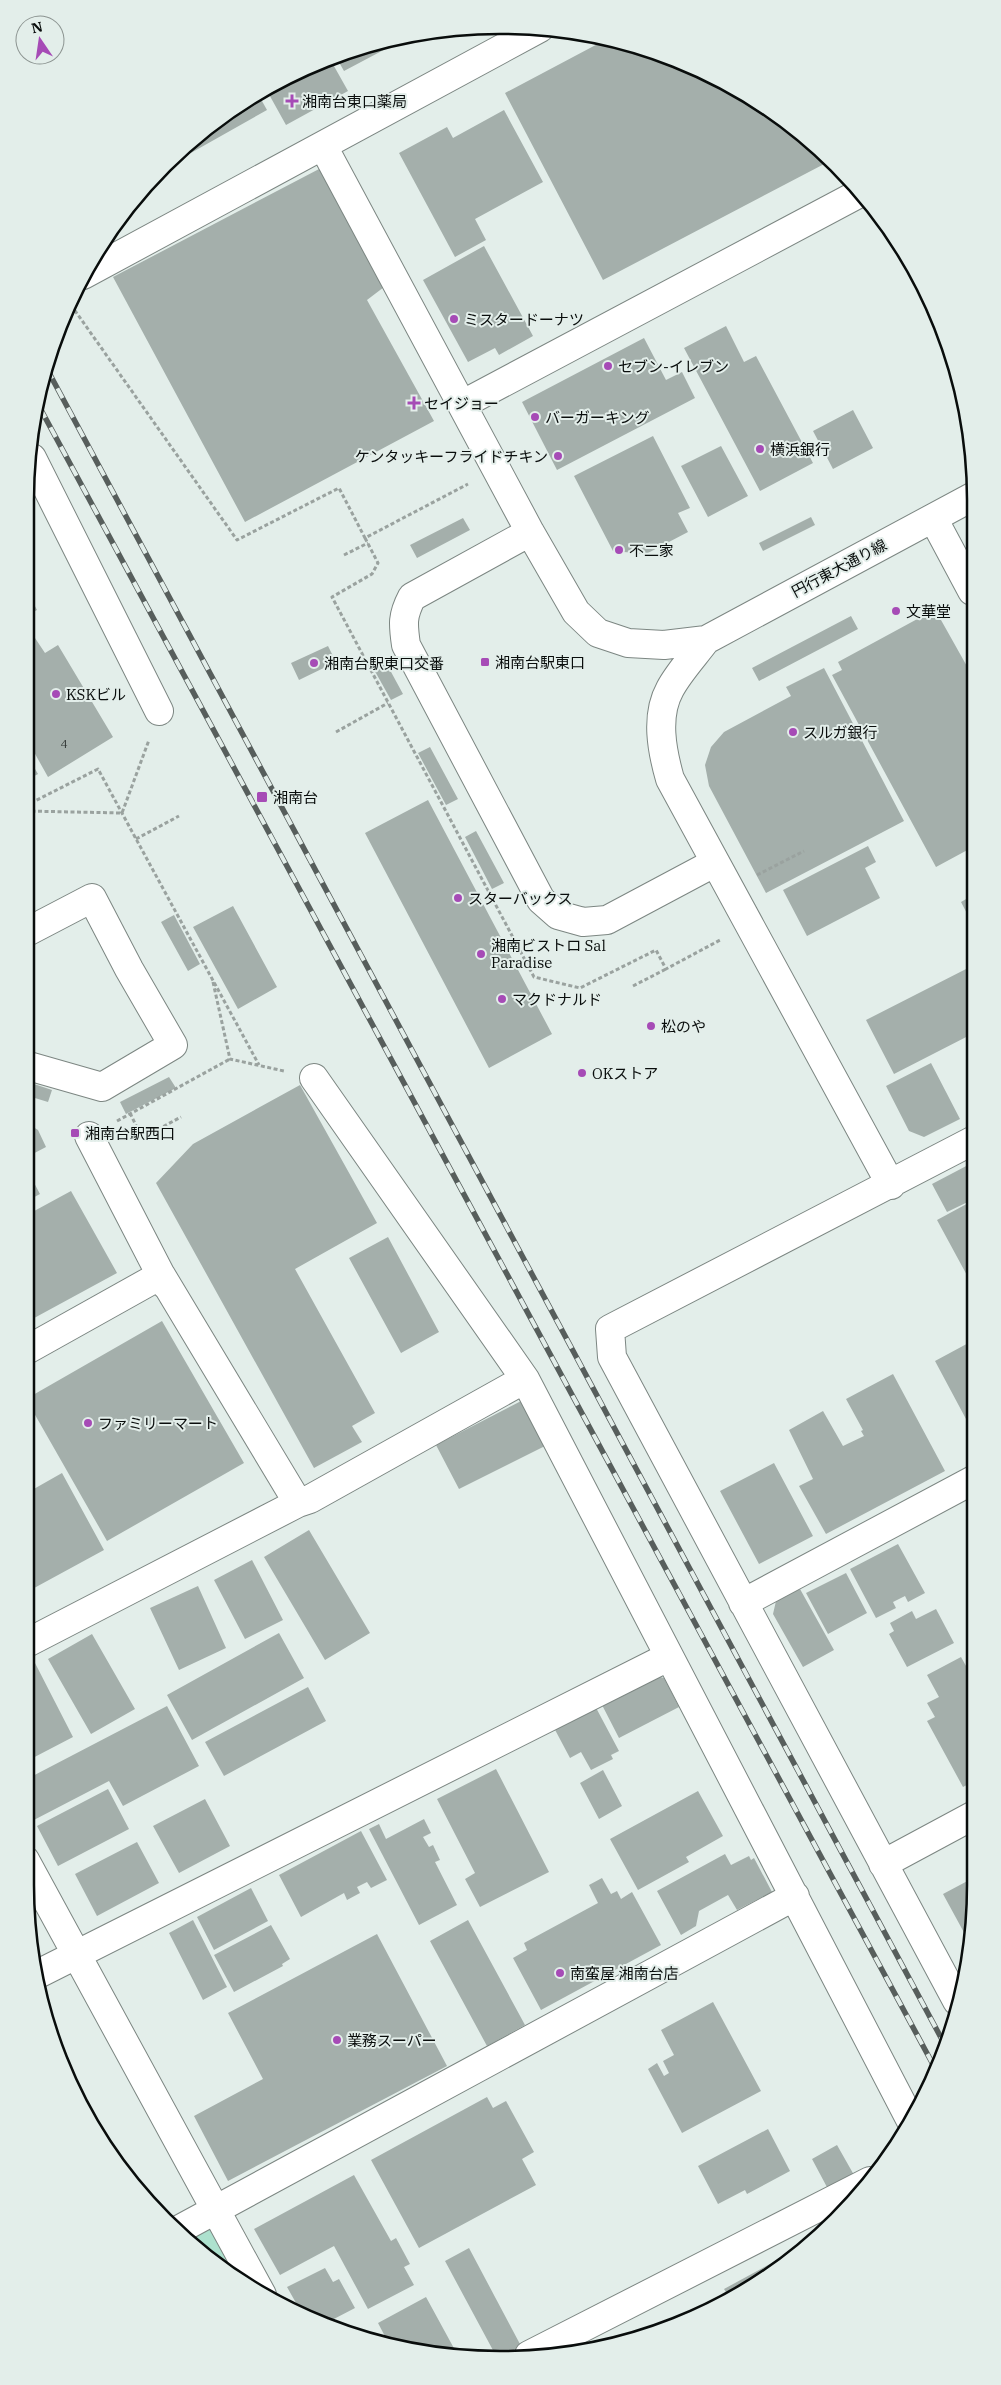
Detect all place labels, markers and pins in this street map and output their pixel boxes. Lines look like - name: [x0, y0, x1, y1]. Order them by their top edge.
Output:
- place label: 湘南台東口薬局: [302, 92, 407, 111]
- marker: 湘南台東口薬局: [286, 95, 298, 107]
- place label: ミスタードーナツ: [464, 310, 584, 329]
- marker: ミスタードーナツ: [448, 313, 460, 325]
- place label: セブン-イレブン: [618, 357, 729, 376]
- marker: セブン-イレブン: [602, 360, 614, 372]
- place label: セイジョー: [424, 394, 499, 413]
- marker: セイジョー: [408, 397, 420, 409]
- place label: バーガーキング: [545, 408, 650, 427]
- marker: バーガーキング: [529, 411, 541, 423]
- place label: 横浜銀行: [770, 440, 830, 459]
- marker: 横浜銀行: [754, 443, 766, 455]
- place label: ケンタッキーフライドチキン: [355, 447, 548, 466]
- marker: ケンタッキーフライドチキン: [552, 450, 564, 462]
- place label: 不二家: [629, 541, 674, 560]
- marker: 不二家: [613, 544, 625, 556]
- place label: 文華堂: [906, 602, 951, 621]
- marker: 文華堂: [890, 605, 902, 617]
- place label: 湘南台駅東口: [495, 653, 585, 672]
- place label: 湘南台駅東口交番: [324, 654, 444, 673]
- marker: 湘南台駅東口: [479, 656, 491, 668]
- marker: 湘南台駅東口交番: [308, 657, 320, 669]
- place label: KSKビル: [66, 685, 126, 704]
- marker: KSKビル: [50, 688, 62, 700]
- place label: スルガ銀行: [803, 723, 878, 742]
- marker: スルガ銀行: [787, 726, 799, 738]
- place label: 湘南台: [273, 788, 318, 807]
- marker: 湘南台: [255, 790, 269, 804]
- place label: スターバックス: [468, 889, 572, 908]
- marker: スターバックス: [452, 892, 464, 904]
- place label: 湘南ビストロ Sal Paradise: [491, 936, 606, 972]
- marker: 湘南ビストロ Sal Paradise: [475, 948, 487, 960]
- place label: マクドナルド: [512, 990, 602, 1009]
- marker: マクドナルド: [496, 993, 508, 1005]
- place label: 松のや: [661, 1017, 706, 1036]
- marker: 松のや: [645, 1020, 657, 1032]
- place label: OKストア: [592, 1064, 658, 1083]
- marker: OKストア: [576, 1067, 588, 1079]
- place label: 湘南台駅西口: [85, 1124, 175, 1143]
- marker: 湘南台駅西口: [69, 1127, 81, 1139]
- place label: ファミリーマート: [98, 1414, 218, 1433]
- marker: ファミリーマート: [82, 1417, 94, 1429]
- place label: 南蛮屋 湘南台店: [570, 1964, 678, 1983]
- marker: 南蛮屋 湘南台店: [554, 1967, 566, 1979]
- place label: 業務スーパー: [347, 2031, 437, 2050]
- marker: 業務スーパー: [331, 2034, 343, 2046]

